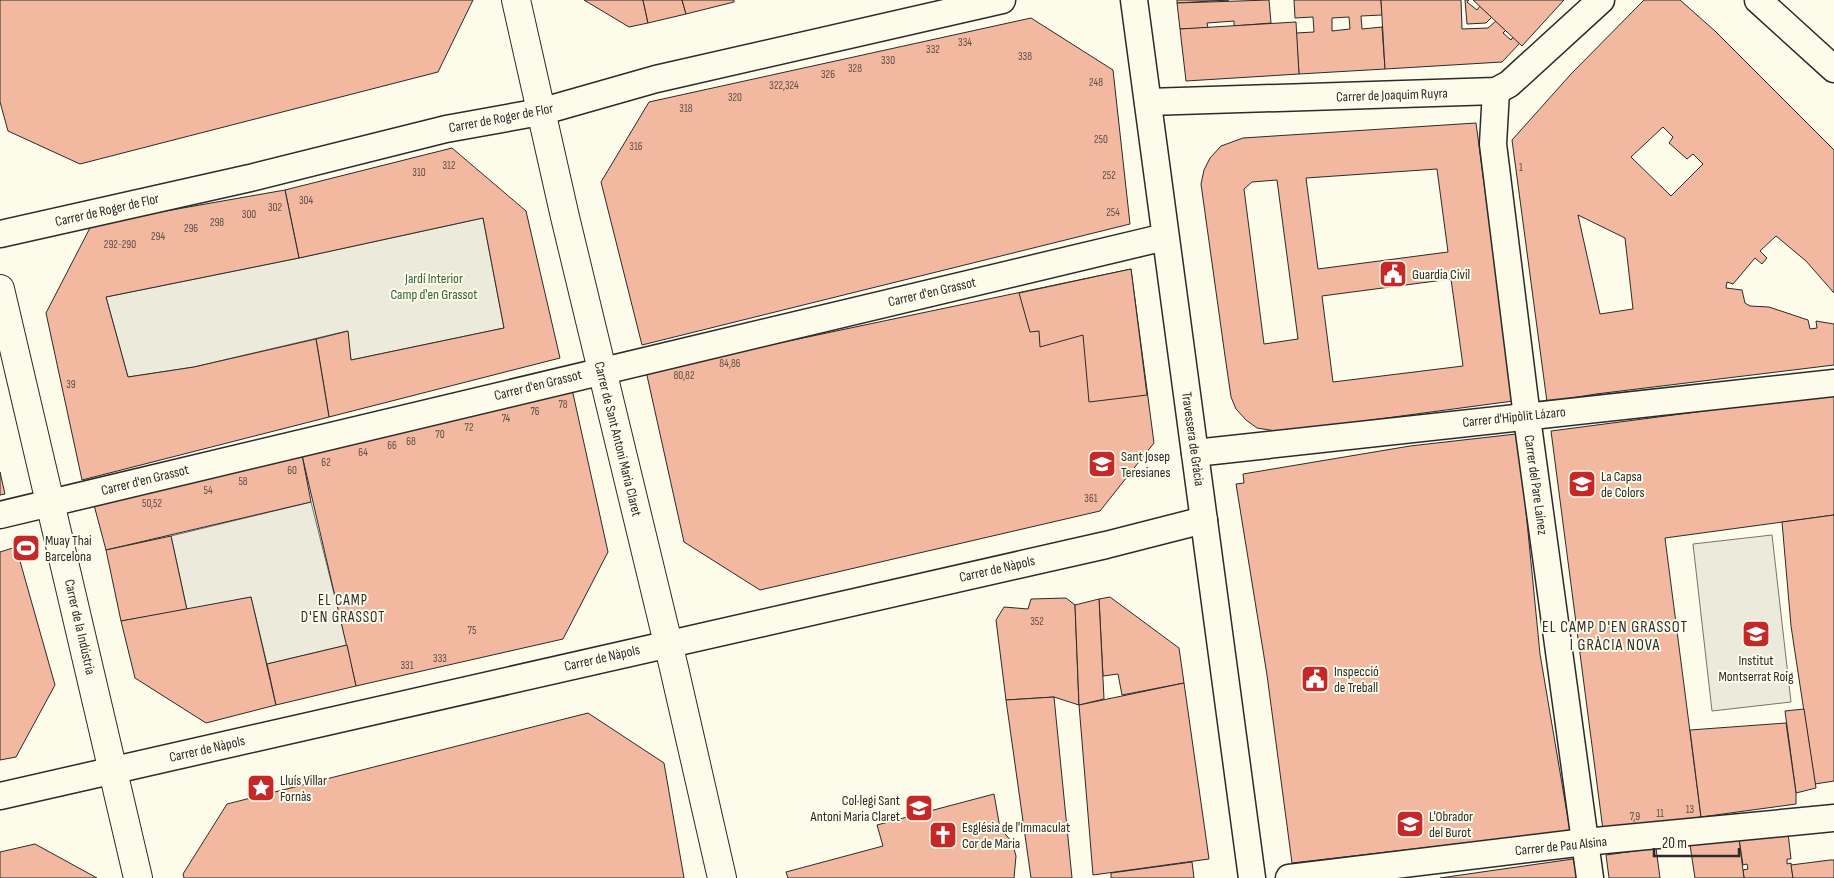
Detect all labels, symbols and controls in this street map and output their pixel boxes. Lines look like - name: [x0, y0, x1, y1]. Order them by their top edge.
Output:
- house number: 334: [958, 36, 972, 49]
- house number: 332: [926, 43, 940, 56]
- house number: 338: [1018, 50, 1032, 63]
- house number: 330: [881, 54, 895, 67]
- house number: 328: [848, 62, 862, 75]
- house number: 326: [821, 68, 835, 81]
- house number: 248: [1089, 76, 1103, 89]
- house number: 322,324: [769, 79, 799, 92]
- street label: Carrer de Joaquim Ruyra: [1336, 85, 1448, 105]
- house number: 320: [728, 91, 742, 104]
- street label: Carrer de Roger de Flor: [447, 100, 555, 136]
- house number: 318: [679, 102, 693, 115]
- house number: 250: [1094, 133, 1108, 146]
- house number: 316: [629, 140, 643, 153]
- house number: 312: [442, 159, 456, 172]
- house number: 1: [1519, 161, 1523, 174]
- house number: 310: [412, 166, 426, 179]
- house number: 252: [1102, 169, 1116, 182]
- street label: Carrer de Roger de Flor: [53, 190, 161, 230]
- house number: 304: [299, 194, 313, 207]
- house number: 302: [268, 201, 282, 214]
- house number: 254: [1106, 206, 1120, 219]
- house number: 300: [242, 208, 256, 221]
- house number: 298: [210, 216, 224, 229]
- house number: 296: [184, 222, 198, 235]
- house number: 294: [151, 230, 165, 243]
- house number: 292-290: [104, 238, 136, 251]
- public building icon: Guardia Civil: [1378, 259, 1408, 289]
- place label: Guardia Civil: [1412, 266, 1470, 283]
- park label: Jardí Interior Camp d'en Grassot: [390, 270, 478, 303]
- street label: Carrer d'en Grassot: [886, 274, 978, 310]
- house number: 84,86: [719, 357, 741, 370]
- street label: Carrer de Sant Antoni Maria Claret: [591, 360, 645, 518]
- street label: Carrer d'en Grassot: [492, 366, 584, 404]
- house number: 80,82: [673, 369, 695, 382]
- house number: 39: [66, 378, 76, 391]
- street label: Travessera de Gràcia: [1178, 391, 1208, 487]
- house number: 78: [558, 398, 568, 411]
- street label: Carrer d'Hipòlit Lázaro: [1462, 403, 1567, 431]
- house number: 76: [530, 405, 540, 418]
- house number: 74: [502, 412, 511, 425]
- house number: 72: [465, 421, 474, 434]
- house number: 70: [435, 428, 445, 441]
- street label: Carrer del Pare Laínez: [1521, 434, 1551, 536]
- house number: 68: [406, 435, 416, 448]
- house number: 66: [387, 439, 397, 452]
- house number: 64: [358, 446, 368, 459]
- place label: Sant Josep Teresianes: [1121, 448, 1170, 481]
- school or university icon: Sant Josep Teresianes: [1087, 449, 1117, 479]
- house number: 62: [321, 456, 331, 469]
- street label: Carrer d'en Grassot: [99, 461, 191, 499]
- house number: 60: [287, 464, 297, 477]
- place label: La Capsa de Colors: [1601, 468, 1644, 501]
- school or university icon: La Capsa de Colors: [1567, 469, 1597, 499]
- house number: 58: [238, 475, 248, 488]
- house number: 54: [203, 484, 213, 497]
- house number: 361: [1084, 492, 1098, 505]
- house number: 50,52: [142, 497, 162, 510]
- place label: Muay Thai Barcelona: [45, 532, 92, 565]
- sports icon: Muay Thai Barcelona: [11, 533, 41, 563]
- street label: Carrer de Nàpols: [958, 552, 1036, 586]
- street label: Carrer de la Indústria: [61, 578, 99, 676]
- district label: EL CAMP D'EN GRASSOT: [301, 591, 385, 627]
- house number: 352: [1030, 615, 1044, 628]
- district label: EL CAMP D'EN GRASSOT I GRÀCIA NOVA: [1542, 618, 1688, 655]
- school or university icon: Institut Montserrat Roig: [1741, 619, 1771, 649]
- house number: 75: [468, 624, 476, 637]
- street label: Carrer de Nàpols: [563, 641, 641, 675]
- house number: 333: [433, 652, 447, 665]
- place label: Institut Montserrat Roig: [1718, 652, 1794, 685]
- house number: 331: [400, 659, 414, 672]
- place label: Inspecció de Treball: [1334, 663, 1379, 696]
- public building icon: Inspecció de Treball: [1300, 664, 1330, 694]
- street label: Carrer de Nàpols: [168, 732, 246, 766]
- place label: Lluís Villar Fornàs: [280, 772, 327, 805]
- place icon: Lluís Villar Fornàs: [246, 773, 276, 803]
- place label: Col·legi Sant Antoni Maria Claret: [809, 792, 900, 825]
- school or university icon: Col·legi Sant Antoni Maria Claret: [904, 793, 934, 823]
- house number: 13: [1686, 803, 1695, 816]
- house number: 11: [1656, 807, 1664, 820]
- place label: L'Obrador del Burot: [1429, 808, 1473, 841]
- school or university icon: L'Obrador del Burot: [1395, 809, 1425, 839]
- house number: 7,9: [1630, 810, 1640, 823]
- place label: Església de l'Immaculat Cor de Maria: [962, 819, 1070, 852]
- church icon: Església de l'Immaculat Cor de Maria: [928, 820, 958, 850]
- scale bar: [1654, 826, 1739, 858]
- street label: Carrer de Pau Alsina: [1514, 833, 1608, 859]
- text: 20 m: [1662, 834, 1687, 853]

